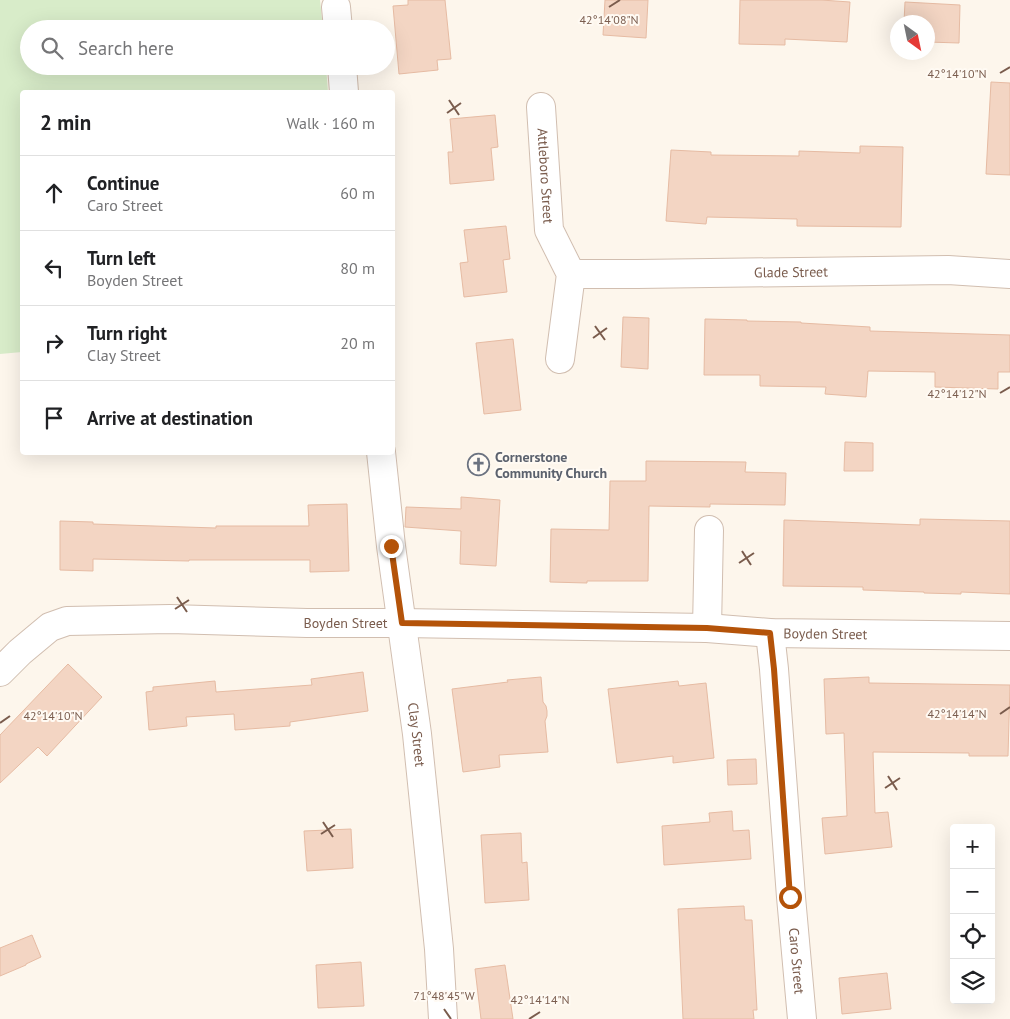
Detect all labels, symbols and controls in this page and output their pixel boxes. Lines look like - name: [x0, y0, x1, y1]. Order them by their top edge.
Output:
- text: 42°14'08"N: [579, 12, 639, 27]
- north arrow: [890, 15, 935, 60]
- search box: [20, 20, 395, 75]
- icon: search: [38, 34, 66, 62]
- text: Search here: [78, 36, 174, 60]
- text: 42°14'10"N: [927, 66, 987, 81]
- text: 2 min: [40, 109, 91, 136]
- text: Walk · 160 m: [286, 113, 375, 133]
- street label: Attleboro Street: [533, 128, 558, 224]
- text: Continue: [87, 171, 159, 195]
- icon: ahead: [40, 179, 68, 207]
- text: 60 m: [340, 183, 375, 203]
- text: Caro Street: [87, 195, 163, 215]
- text: Turn left: [87, 246, 156, 270]
- icon: left: [40, 254, 68, 282]
- text: 80 m: [340, 258, 375, 278]
- street label: Glade Street: [754, 263, 828, 281]
- text: Boyden Street: [87, 270, 183, 290]
- text: Turn right: [87, 321, 167, 345]
- icon: right: [40, 329, 68, 357]
- text: 20 m: [340, 333, 375, 353]
- text: Clay Street: [87, 345, 161, 365]
- text: 42°14'12"N: [927, 386, 987, 401]
- icon: arrive: [40, 404, 68, 432]
- text: Arrive at destination: [87, 406, 253, 430]
- place label: Cornerstone Community Church: [495, 448, 607, 482]
- church icon: Cornerstone Community Church: [467, 453, 491, 477]
- route end: [380, 535, 403, 558]
- street label: Boyden Street: [304, 614, 388, 632]
- street label: Boyden Street: [783, 624, 868, 643]
- street label: Clay Street: [404, 701, 429, 768]
- text: 42°14'14"N: [927, 706, 987, 721]
- text: 42°14'10"N: [23, 708, 83, 723]
- map controls: [950, 824, 995, 1004]
- button: +: [950, 824, 995, 869]
- button: −: [950, 869, 995, 914]
- route start: [779, 886, 802, 909]
- button: locate: [950, 914, 995, 959]
- street label: Caro Street: [785, 927, 809, 995]
- button: layers: [950, 959, 995, 1004]
- text: 71°48'45"W: [413, 988, 475, 1003]
- text: 42°14'14"N: [510, 992, 570, 1007]

